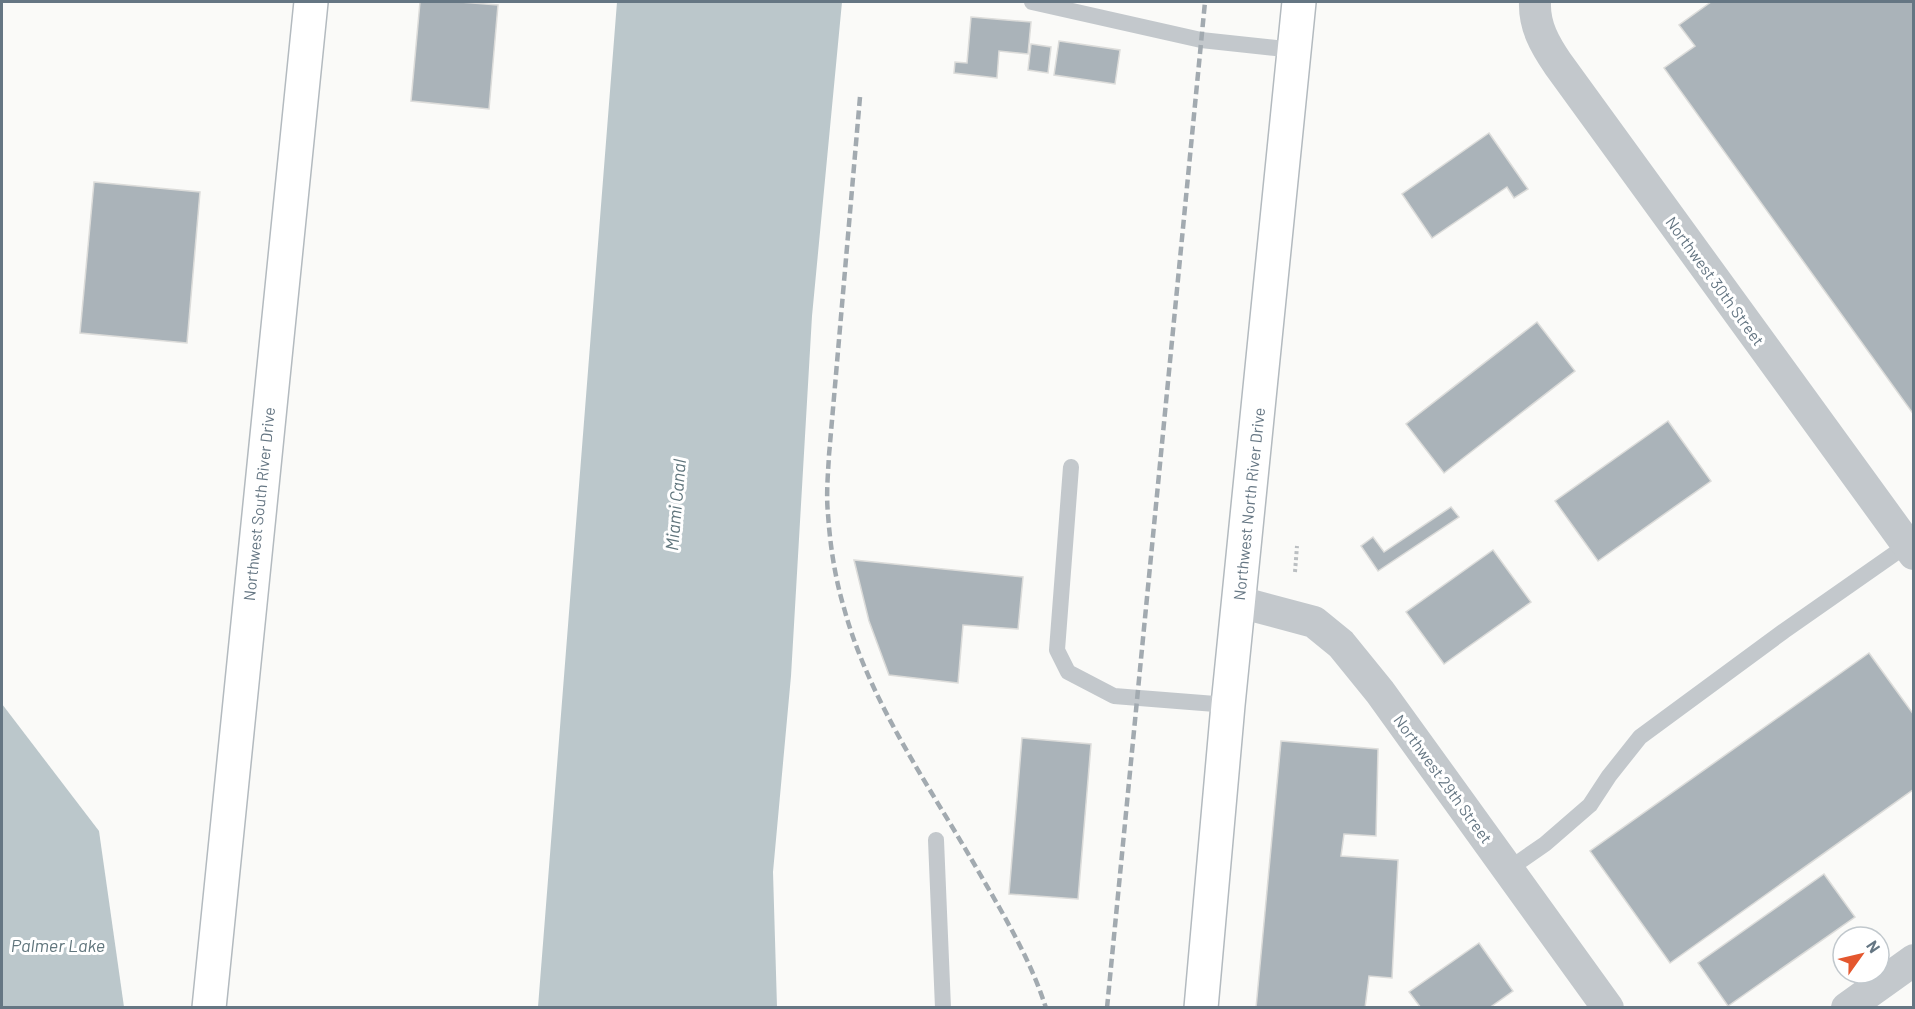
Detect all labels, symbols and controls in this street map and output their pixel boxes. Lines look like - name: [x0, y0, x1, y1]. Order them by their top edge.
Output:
- street label: Northwest 30th Street: [1662, 212, 1769, 349]
- street label: Northwest South River Drive: [239, 406, 278, 602]
- street label: Northwest North River Drive: [1229, 407, 1268, 601]
- water label: Miami Canal: [660, 458, 690, 552]
- street label: Northwest 29th Street: [1390, 711, 1496, 847]
- north arrow: [1831, 925, 1891, 985]
- water label: Palmer Lake: [11, 934, 105, 956]
- text: N: [1863, 937, 1885, 956]

